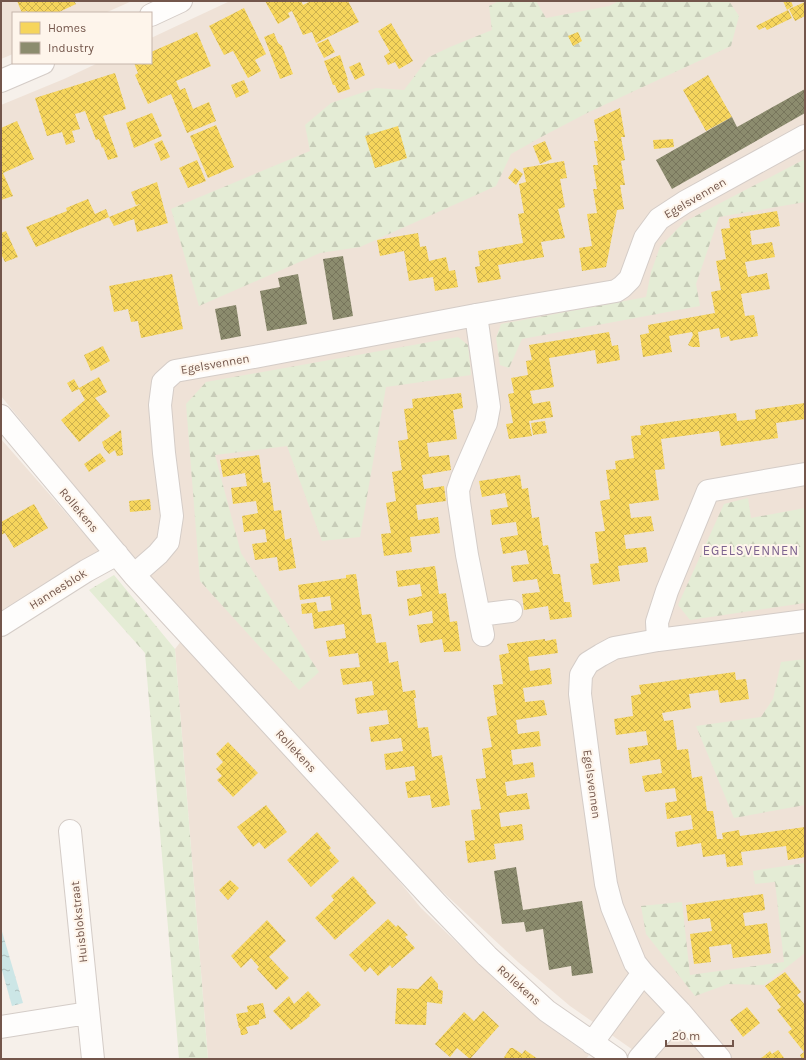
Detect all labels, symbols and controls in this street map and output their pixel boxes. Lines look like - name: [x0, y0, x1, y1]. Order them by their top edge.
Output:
- legend: [12, 12, 152, 64]
- text: Homes: [48, 21, 86, 35]
- text: Industry: [48, 41, 94, 55]
- street label: Egelsvennen: [661, 175, 729, 221]
- street label: Egelsvennen: [180, 351, 250, 377]
- street label: Rollekens: [57, 485, 101, 535]
- district label: EGELSVENNEN: [703, 543, 799, 558]
- street label: Hannesblok: [27, 566, 90, 612]
- street label: Rollekens: [273, 727, 319, 775]
- street label: Egelsvennen: [580, 749, 604, 819]
- street label: Huisblokstraat: [68, 880, 90, 963]
- street label: Rollekens: [495, 962, 543, 1008]
- scale bar: [666, 1022, 733, 1048]
- text: 20 m: [672, 1029, 700, 1043]

